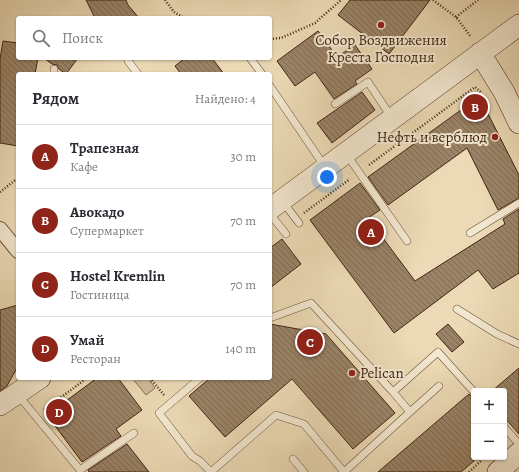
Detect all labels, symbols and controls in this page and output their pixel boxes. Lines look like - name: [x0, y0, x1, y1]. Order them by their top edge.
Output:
- search box: [16, 16, 272, 60]
- marker: Собор Воздвижения Креста Господня: [376, 20, 386, 30]
- icon: search: [30, 27, 52, 49]
- text: Поиск: [62, 28, 103, 48]
- place label: Собор Воздвижения Креста Господня: [315, 30, 447, 67]
- text: Рядом: [32, 87, 79, 110]
- text: Найдено: 4: [195, 90, 256, 107]
- pin: B: [462, 92, 488, 122]
- place label: Нефть и верблюд: [377, 127, 487, 147]
- marker: Нефть и верблюд: [490, 132, 500, 142]
- text: Трапезная: [70, 138, 139, 158]
- text: A: [41, 148, 49, 165]
- text: 30 m: [230, 148, 256, 165]
- text: Кафе: [70, 158, 98, 175]
- your location: [317, 167, 337, 187]
- text: Авокадо: [70, 202, 124, 222]
- text: B: [41, 212, 49, 229]
- text: 70 m: [230, 212, 256, 229]
- pin: A: [358, 217, 384, 247]
- text: Супермаркет: [70, 222, 144, 239]
- text: Hostel Kremlin: [70, 266, 165, 286]
- text: C: [41, 276, 49, 293]
- text: 70 m: [230, 276, 256, 293]
- text: Гостиница: [70, 286, 130, 303]
- pin: C: [297, 327, 323, 357]
- text: Умай: [70, 330, 104, 350]
- text: D: [40, 340, 50, 357]
- text: 140 m: [225, 340, 256, 357]
- text: Ресторан: [70, 350, 121, 367]
- place label: Pelican: [360, 363, 404, 383]
- marker: Pelican: [347, 368, 357, 378]
- map controls: [471, 388, 507, 460]
- button: +: [471, 388, 507, 424]
- pin: D: [46, 397, 72, 427]
- button: −: [471, 424, 507, 460]

